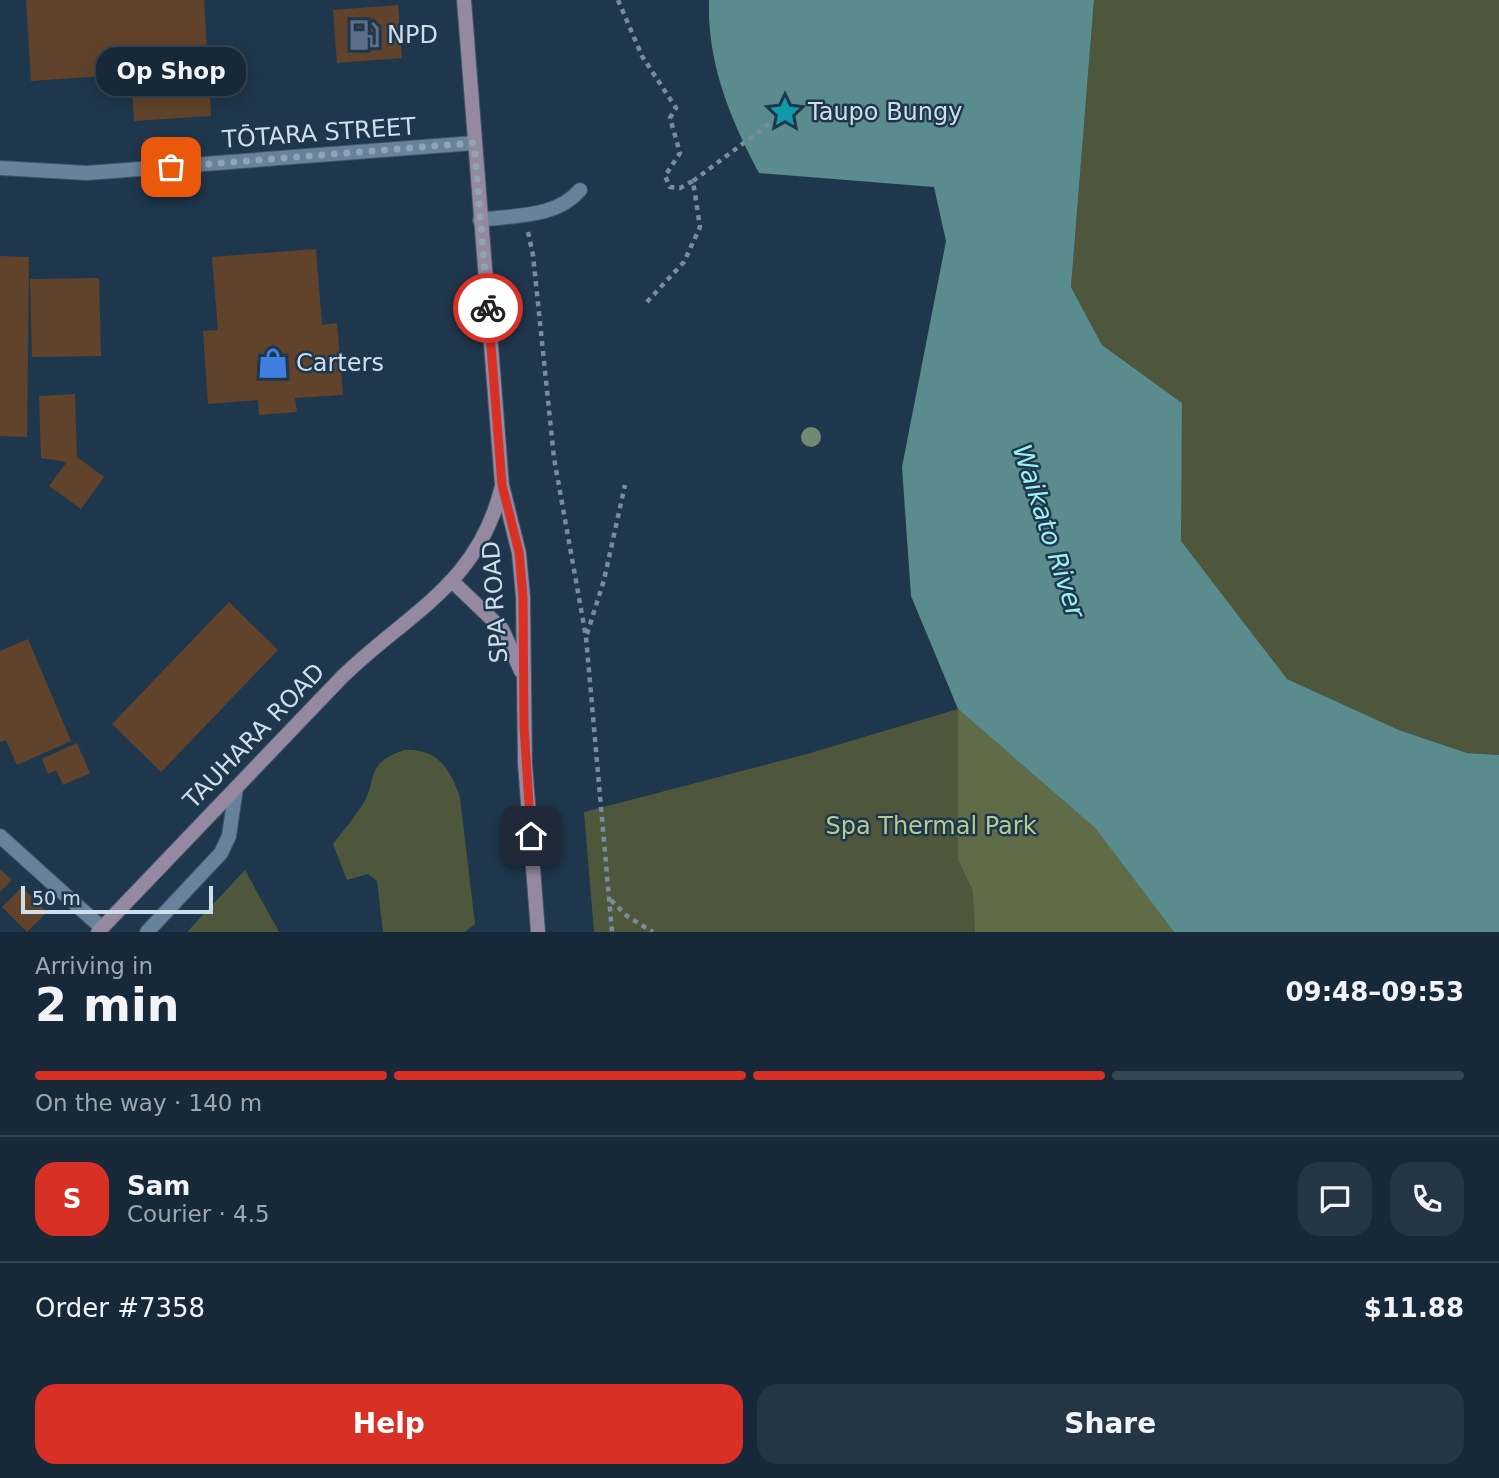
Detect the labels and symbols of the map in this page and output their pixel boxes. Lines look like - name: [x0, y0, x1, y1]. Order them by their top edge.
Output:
- fuel station icon: NPD: [347, 18, 381, 52]
- place label: NPD: [387, 21, 438, 49]
- callout: Op Shop: [96, 48, 246, 97]
- place icon: Taupo Bungy: [768, 95, 802, 129]
- place label: Taupo Bungy: [807, 98, 962, 126]
- street label: TŌTARA STREET: [220, 111, 417, 154]
- pin: [141, 137, 201, 197]
- courier: [453, 273, 523, 343]
- shop icon: Carters: [256, 346, 290, 380]
- place label: Carters: [296, 349, 384, 377]
- water label: Waikato River: [1007, 441, 1092, 623]
- street label: SPA ROAD: [477, 540, 513, 664]
- street label: TAUHARA ROAD: [177, 658, 330, 815]
- pin: [501, 806, 561, 866]
- park label: Spa Thermal Park: [825, 812, 1037, 840]
- scale bar: [21, 883, 214, 915]

